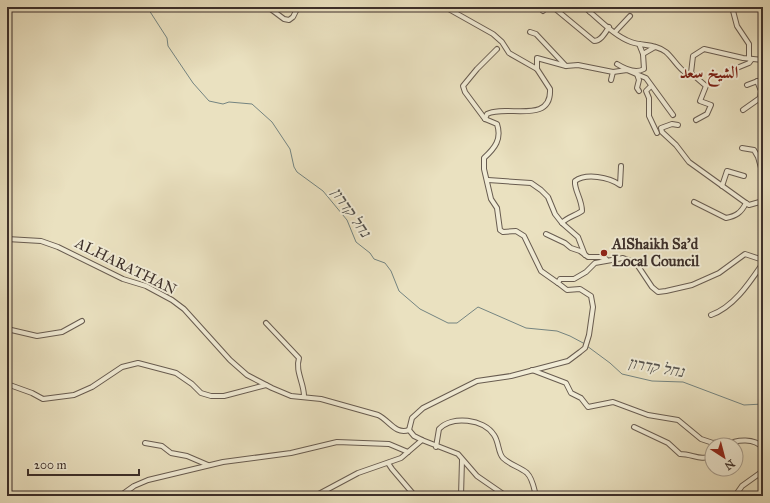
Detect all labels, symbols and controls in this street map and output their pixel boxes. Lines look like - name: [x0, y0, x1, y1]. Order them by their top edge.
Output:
- district label: الشيخ سعد: [680, 62, 739, 88]
- water label: נחל קדרון: [327, 184, 376, 242]
- street label: ALHARATHAN: [71, 233, 180, 298]
- place label: AlShaikh Sa'd Local Council: [611, 235, 700, 270]
- marker: AlShaikh Sa'd Local Council: [599, 248, 609, 258]
- water label: נחל קדרון: [627, 353, 687, 382]
- north arrow: [704, 437, 744, 477]
- scale bar: [28, 451, 139, 477]
- text: N: [721, 457, 737, 473]
- text: 200 m: [34, 458, 67, 472]

